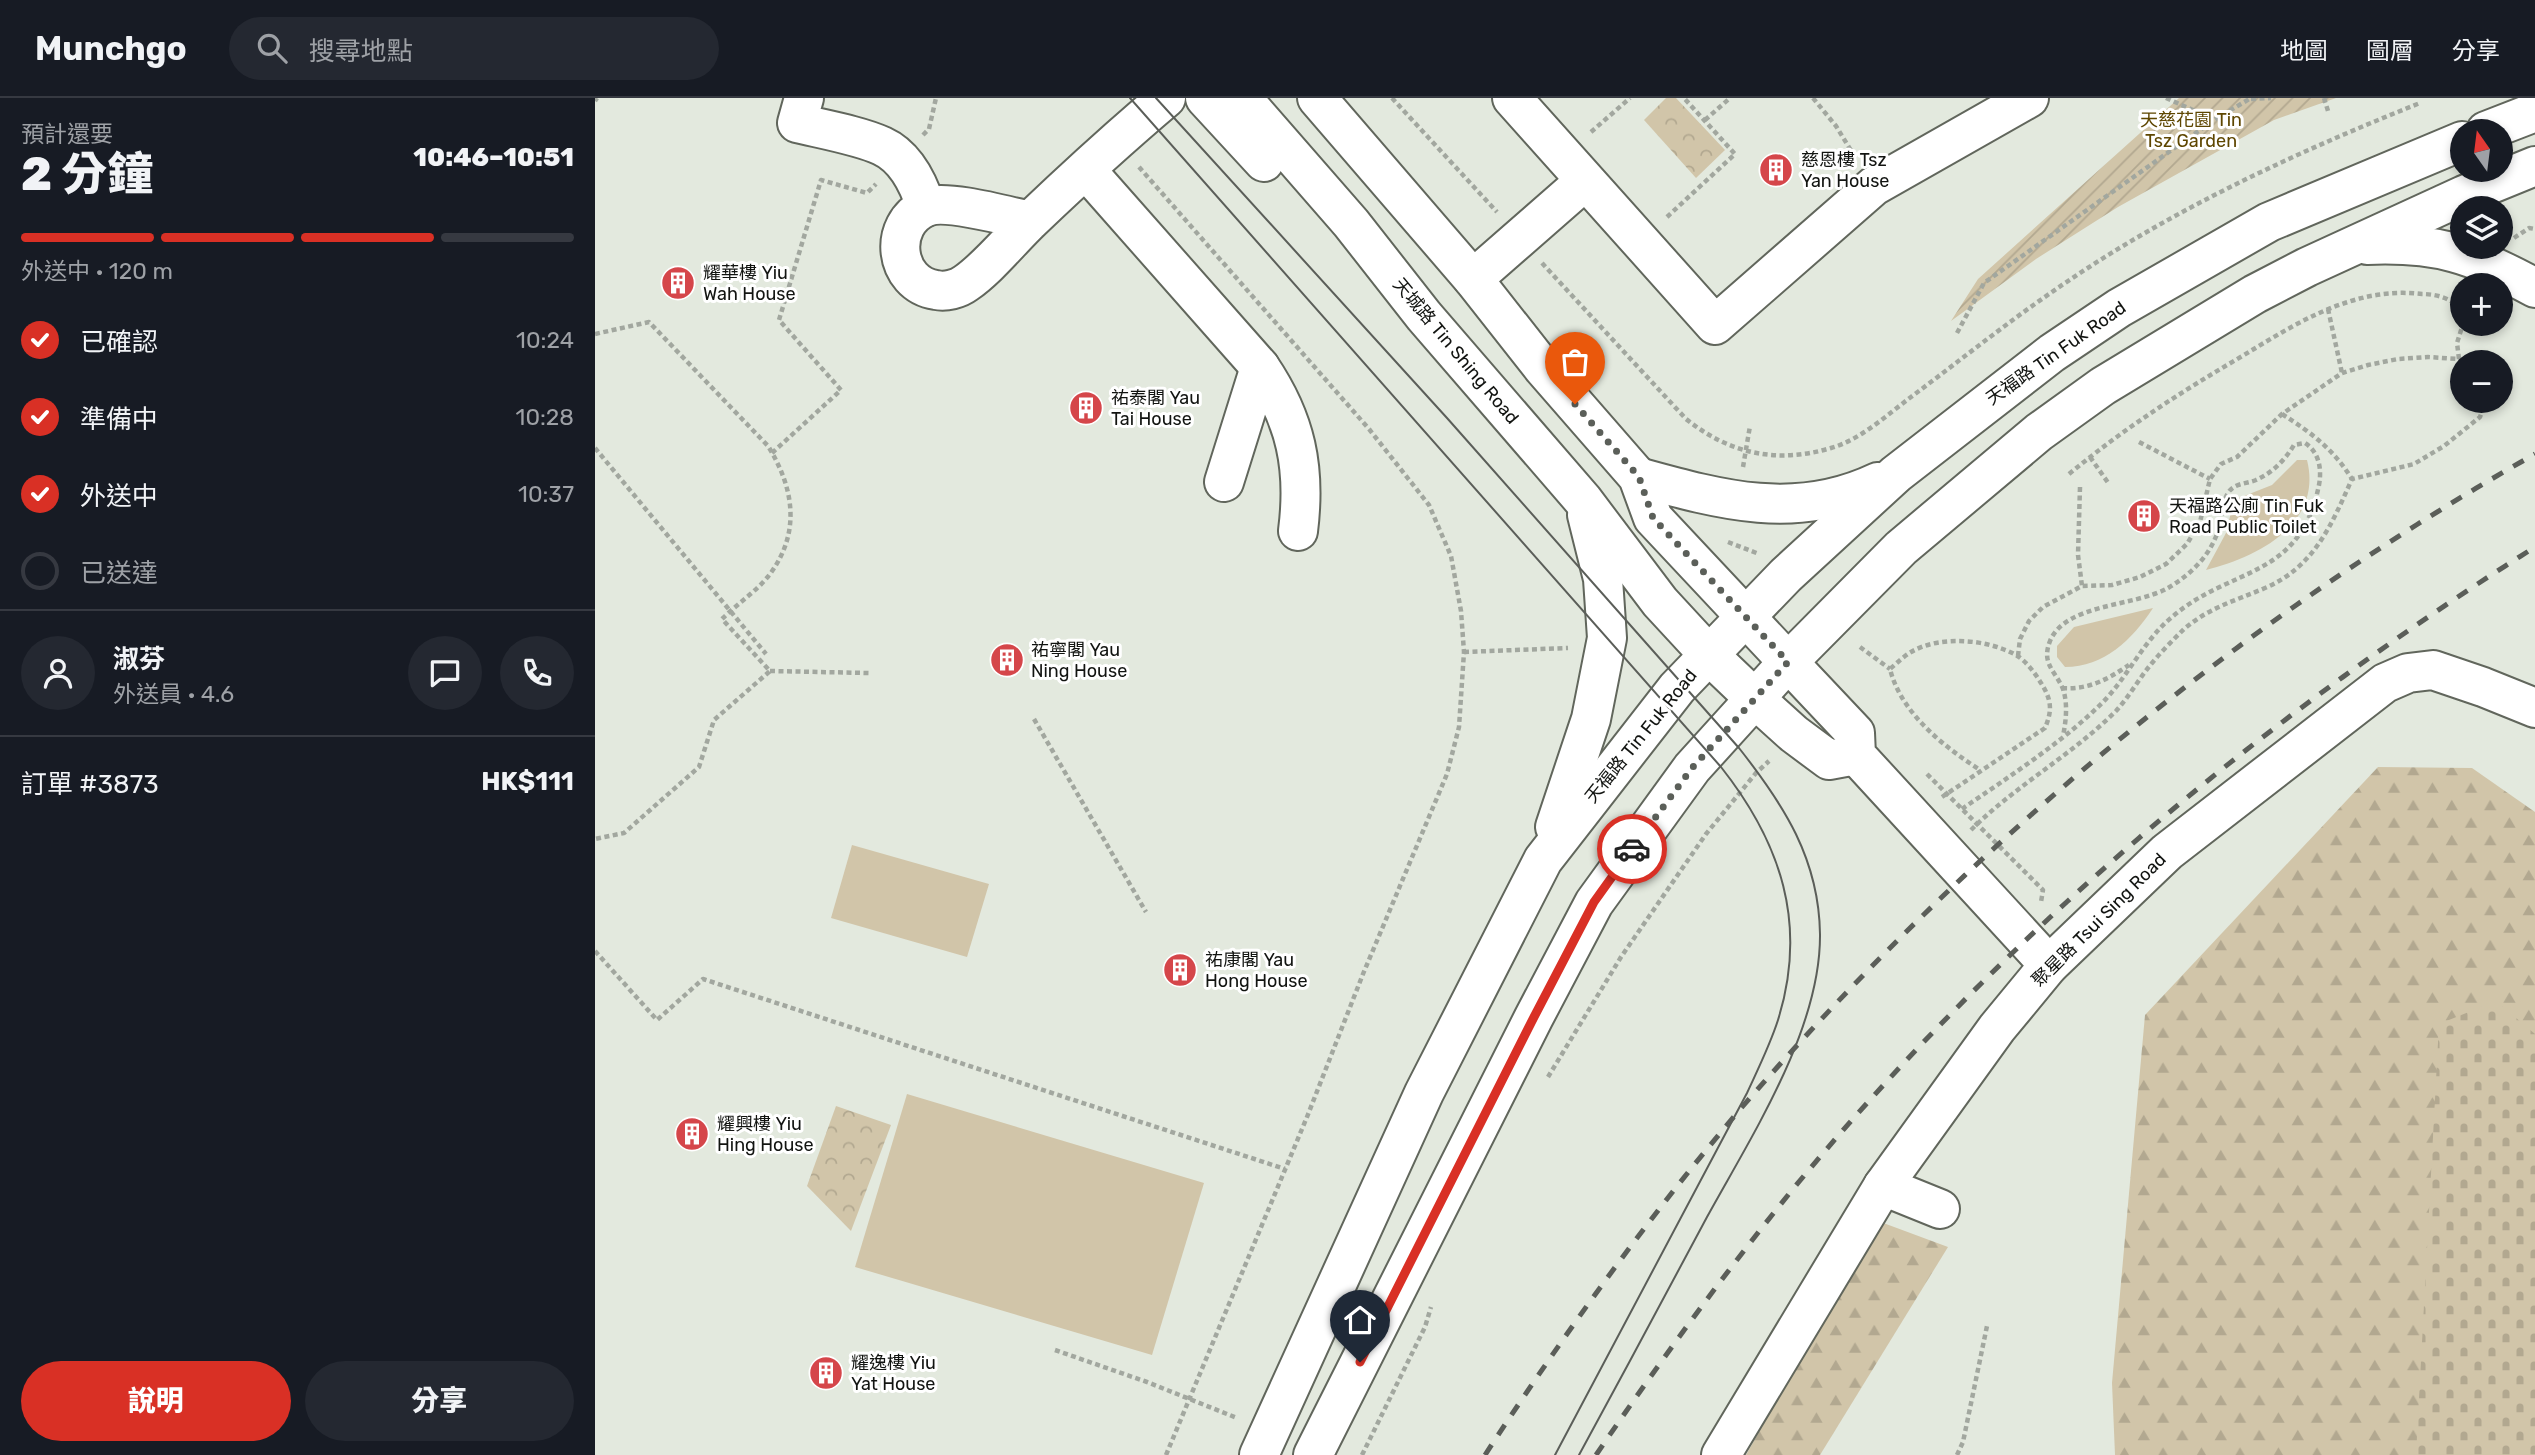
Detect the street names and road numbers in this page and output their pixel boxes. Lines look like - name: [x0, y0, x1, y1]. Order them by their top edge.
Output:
- street label: 天城路 Tin Shing Road: [1389, 274, 1523, 428]
- street label: 天福路 Tin Fuk Road: [1982, 296, 2130, 410]
- street label: 天福路 Tin Fuk Road: [1580, 665, 1702, 807]
- street label: 聚星路 Tsui Sing Road: [2027, 848, 2171, 992]

